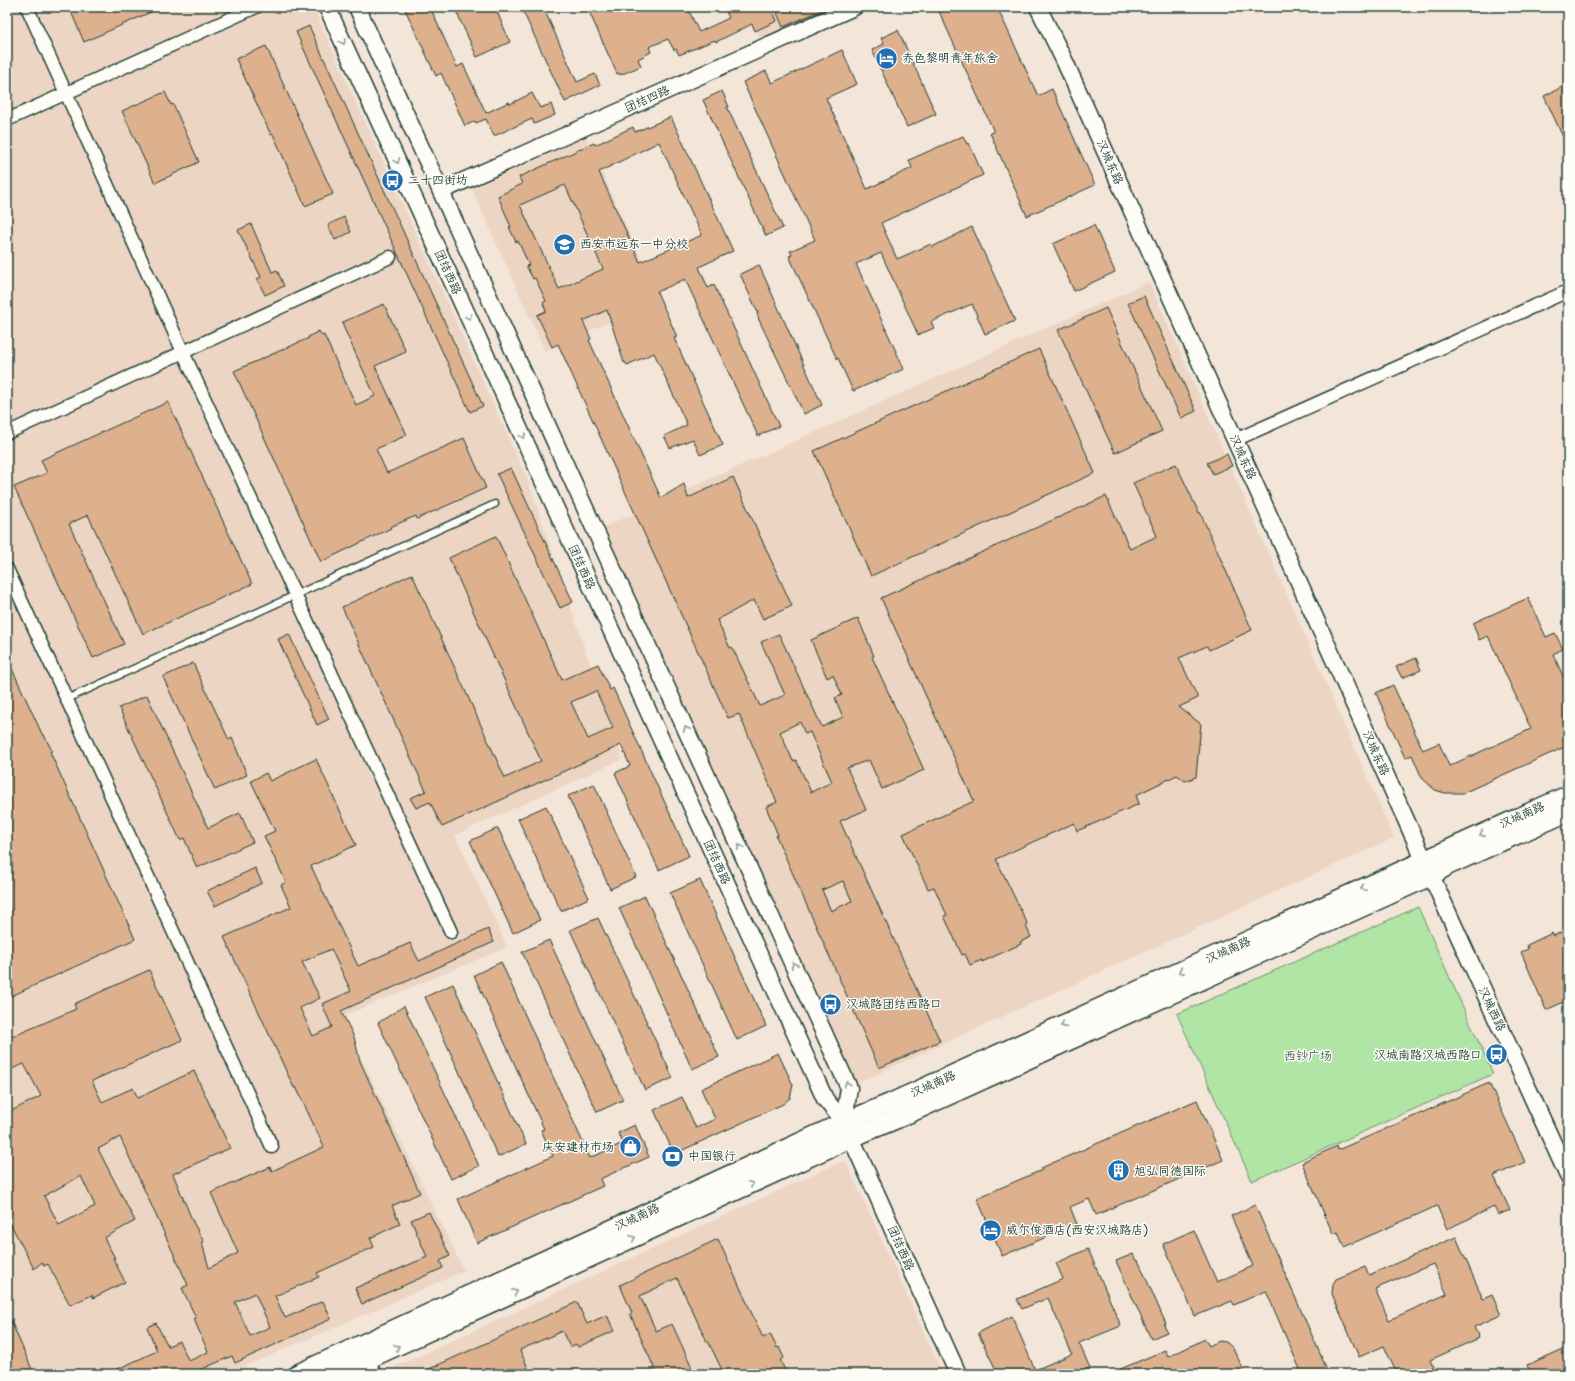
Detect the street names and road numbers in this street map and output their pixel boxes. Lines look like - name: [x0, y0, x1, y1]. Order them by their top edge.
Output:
- street label: 团结四路: [622, 82, 672, 116]
- street label: 汉城东路: [1093, 137, 1127, 187]
- street label: 团结西路: [431, 247, 465, 297]
- street label: 汉城东路: [1226, 432, 1260, 482]
- street label: 团结西路: [565, 542, 599, 592]
- street label: 汉城东路: [1359, 728, 1393, 778]
- street label: 汉城南路: [1497, 798, 1547, 832]
- street label: 团结西路: [700, 837, 734, 887]
- street label: 汉城南路: [1203, 933, 1253, 967]
- street label: 汉城西路: [1475, 984, 1509, 1034]
- street label: 汉城南路: [908, 1067, 958, 1101]
- street label: 汉城南路: [612, 1200, 662, 1234]
- street label: 团结西路: [884, 1223, 918, 1273]

